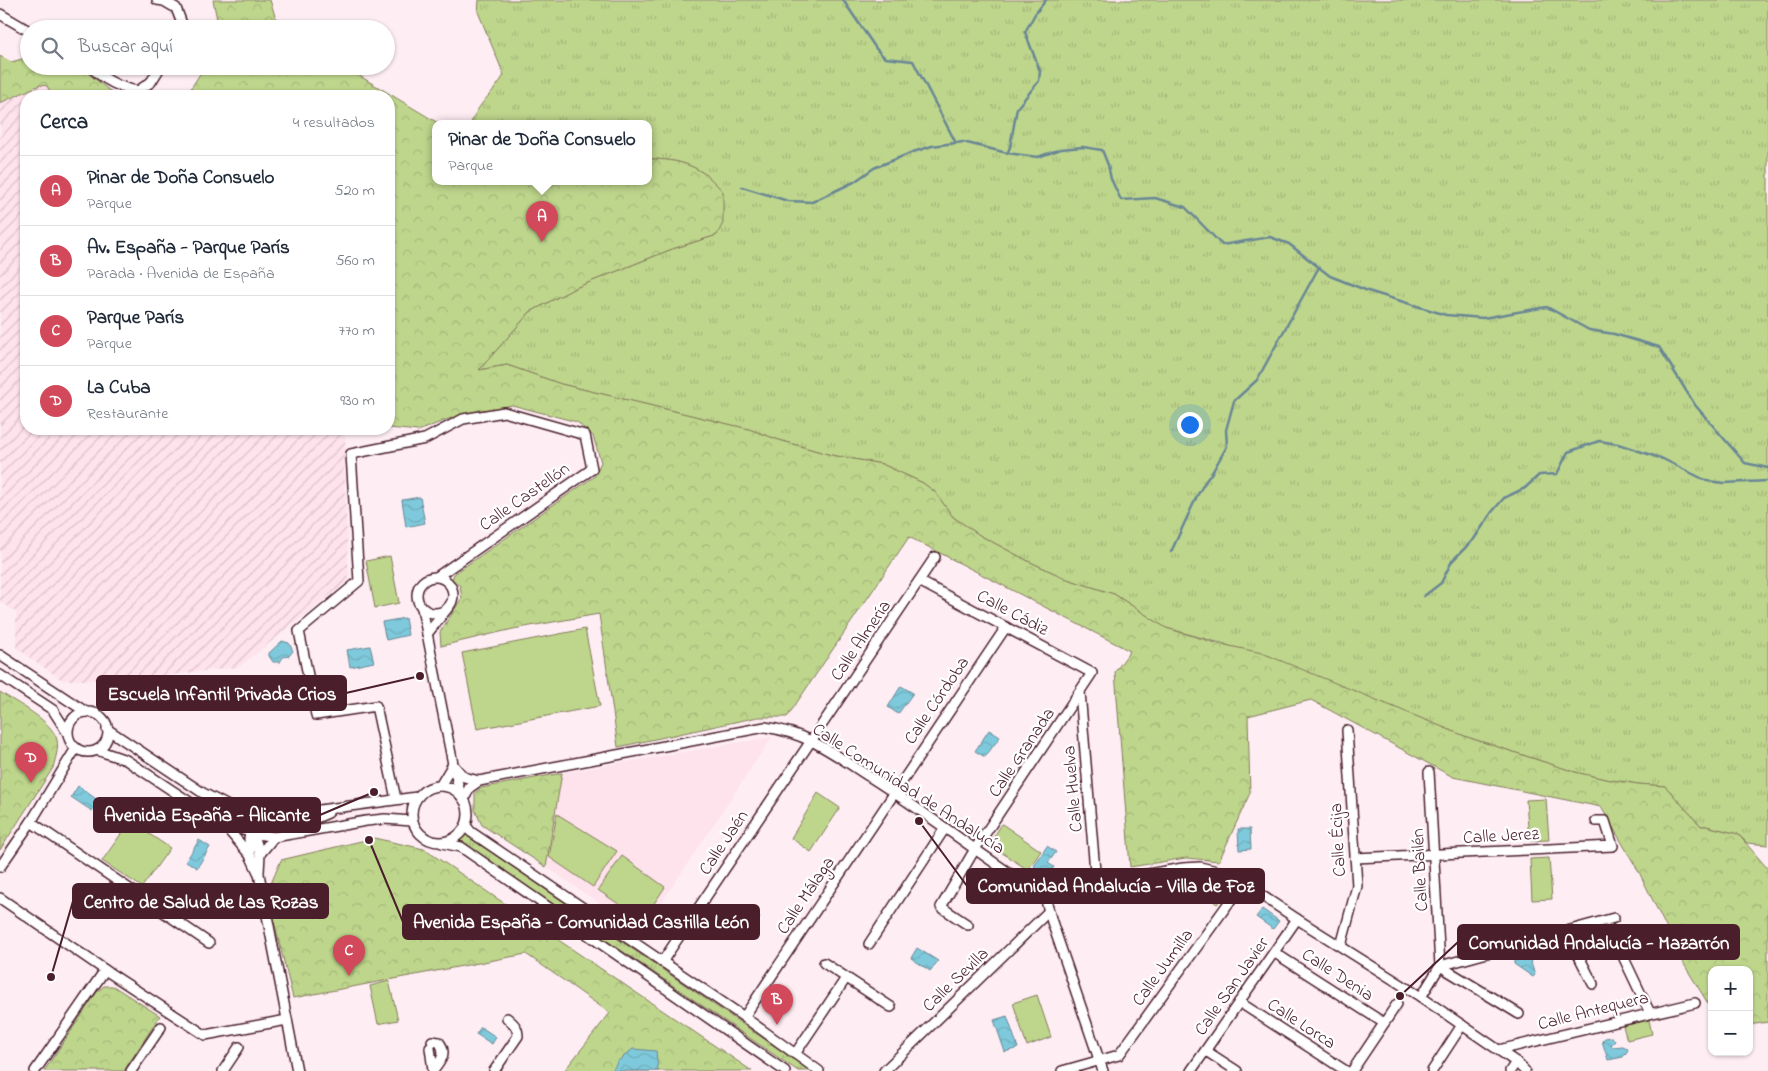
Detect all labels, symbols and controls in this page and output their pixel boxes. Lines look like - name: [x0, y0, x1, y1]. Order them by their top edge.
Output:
- search box: [20, 20, 395, 75]
- icon: search: [38, 34, 66, 62]
- text: Buscar aquí: [78, 34, 173, 61]
- text: Cerca: [40, 108, 88, 138]
- text: 4 resultados: [293, 111, 375, 135]
- popup: [432, 120, 652, 185]
- text: Pinar de Doña Consuelo: [448, 127, 636, 154]
- text: Parque: [448, 154, 493, 178]
- text: Pinar de Doña Consuelo: [87, 165, 274, 192]
- text: A: [51, 179, 61, 203]
- text: 520 m: [335, 179, 375, 203]
- text: Parque: [87, 192, 132, 216]
- pin: A: [526, 201, 558, 242]
- text: Av. España - Parque París: [87, 235, 290, 262]
- text: B: [51, 249, 61, 273]
- text: 560 m: [335, 249, 375, 273]
- text: Parada · Avenida de España: [87, 262, 275, 286]
- text: Parque París: [87, 305, 184, 332]
- text: C: [52, 319, 60, 343]
- text: 770 m: [338, 319, 375, 343]
- text: Parque: [87, 332, 132, 356]
- text: La Cuba: [87, 375, 151, 402]
- text: D: [50, 389, 62, 413]
- text: 930 m: [340, 389, 375, 413]
- text: Restaurante: [87, 402, 168, 426]
- your location: [1177, 412, 1203, 438]
- street label: Calle Castellón: [475, 457, 576, 539]
- street label: Calle Cádiz: [971, 584, 1053, 644]
- street label: Calle Almería: [825, 595, 898, 687]
- street label: Calle Córdoba: [899, 652, 977, 750]
- callout: Escuela Infantil Privada Crios: [97, 676, 346, 710]
- text: Escuela Infantil Privada Crios: [108, 682, 337, 709]
- street label: Calle Granada: [983, 703, 1062, 803]
- street label: Calle Comunidad de Andalucía: [807, 718, 1009, 862]
- pin: D: [15, 742, 47, 783]
- street label: Calle Huelva: [1057, 745, 1091, 833]
- callout: Avenida España - Alicante: [94, 798, 320, 832]
- street label: Calle Écija: [1324, 802, 1354, 877]
- text: Avenida España - Alicante: [104, 803, 310, 830]
- street label: Calle Jaén: [693, 805, 756, 881]
- street label: Calle Jerez: [1462, 822, 1540, 852]
- street label: Calle Bailén: [1406, 828, 1436, 912]
- street label: Calle Málaga: [771, 852, 843, 941]
- callout: Comunidad Andalucía - Villa de Foz: [967, 869, 1264, 903]
- text: Comunidad Andalucía - Villa de Foz: [978, 874, 1255, 901]
- callout: Centro de Salud de Las Rozas: [73, 884, 328, 918]
- text: Centro de Salud de Las Rozas: [84, 890, 319, 917]
- callout: Avenida España - Comunidad Castilla León: [403, 905, 759, 939]
- text: Avenida España - Comunidad Castilla León: [413, 910, 749, 937]
- street label: Calle Jumilla: [1127, 924, 1201, 1012]
- callout: Comunidad Andalucía - Mazarrón: [1458, 925, 1739, 959]
- text: Comunidad Andalucía - Mazarrón: [1469, 931, 1729, 958]
- street label: Calle San Javier: [1189, 932, 1277, 1042]
- pin: C: [333, 935, 365, 976]
- street label: Calle Sevilla: [917, 942, 996, 1019]
- street label: Calle Denia: [1296, 943, 1378, 1009]
- map controls: [1708, 966, 1753, 1056]
- button: +: [1708, 966, 1753, 1011]
- pin: B: [761, 984, 793, 1025]
- street label: Calle Antequera: [1535, 986, 1652, 1038]
- street label: Calle Lorca: [1261, 993, 1341, 1057]
- button: −: [1708, 1011, 1753, 1056]

